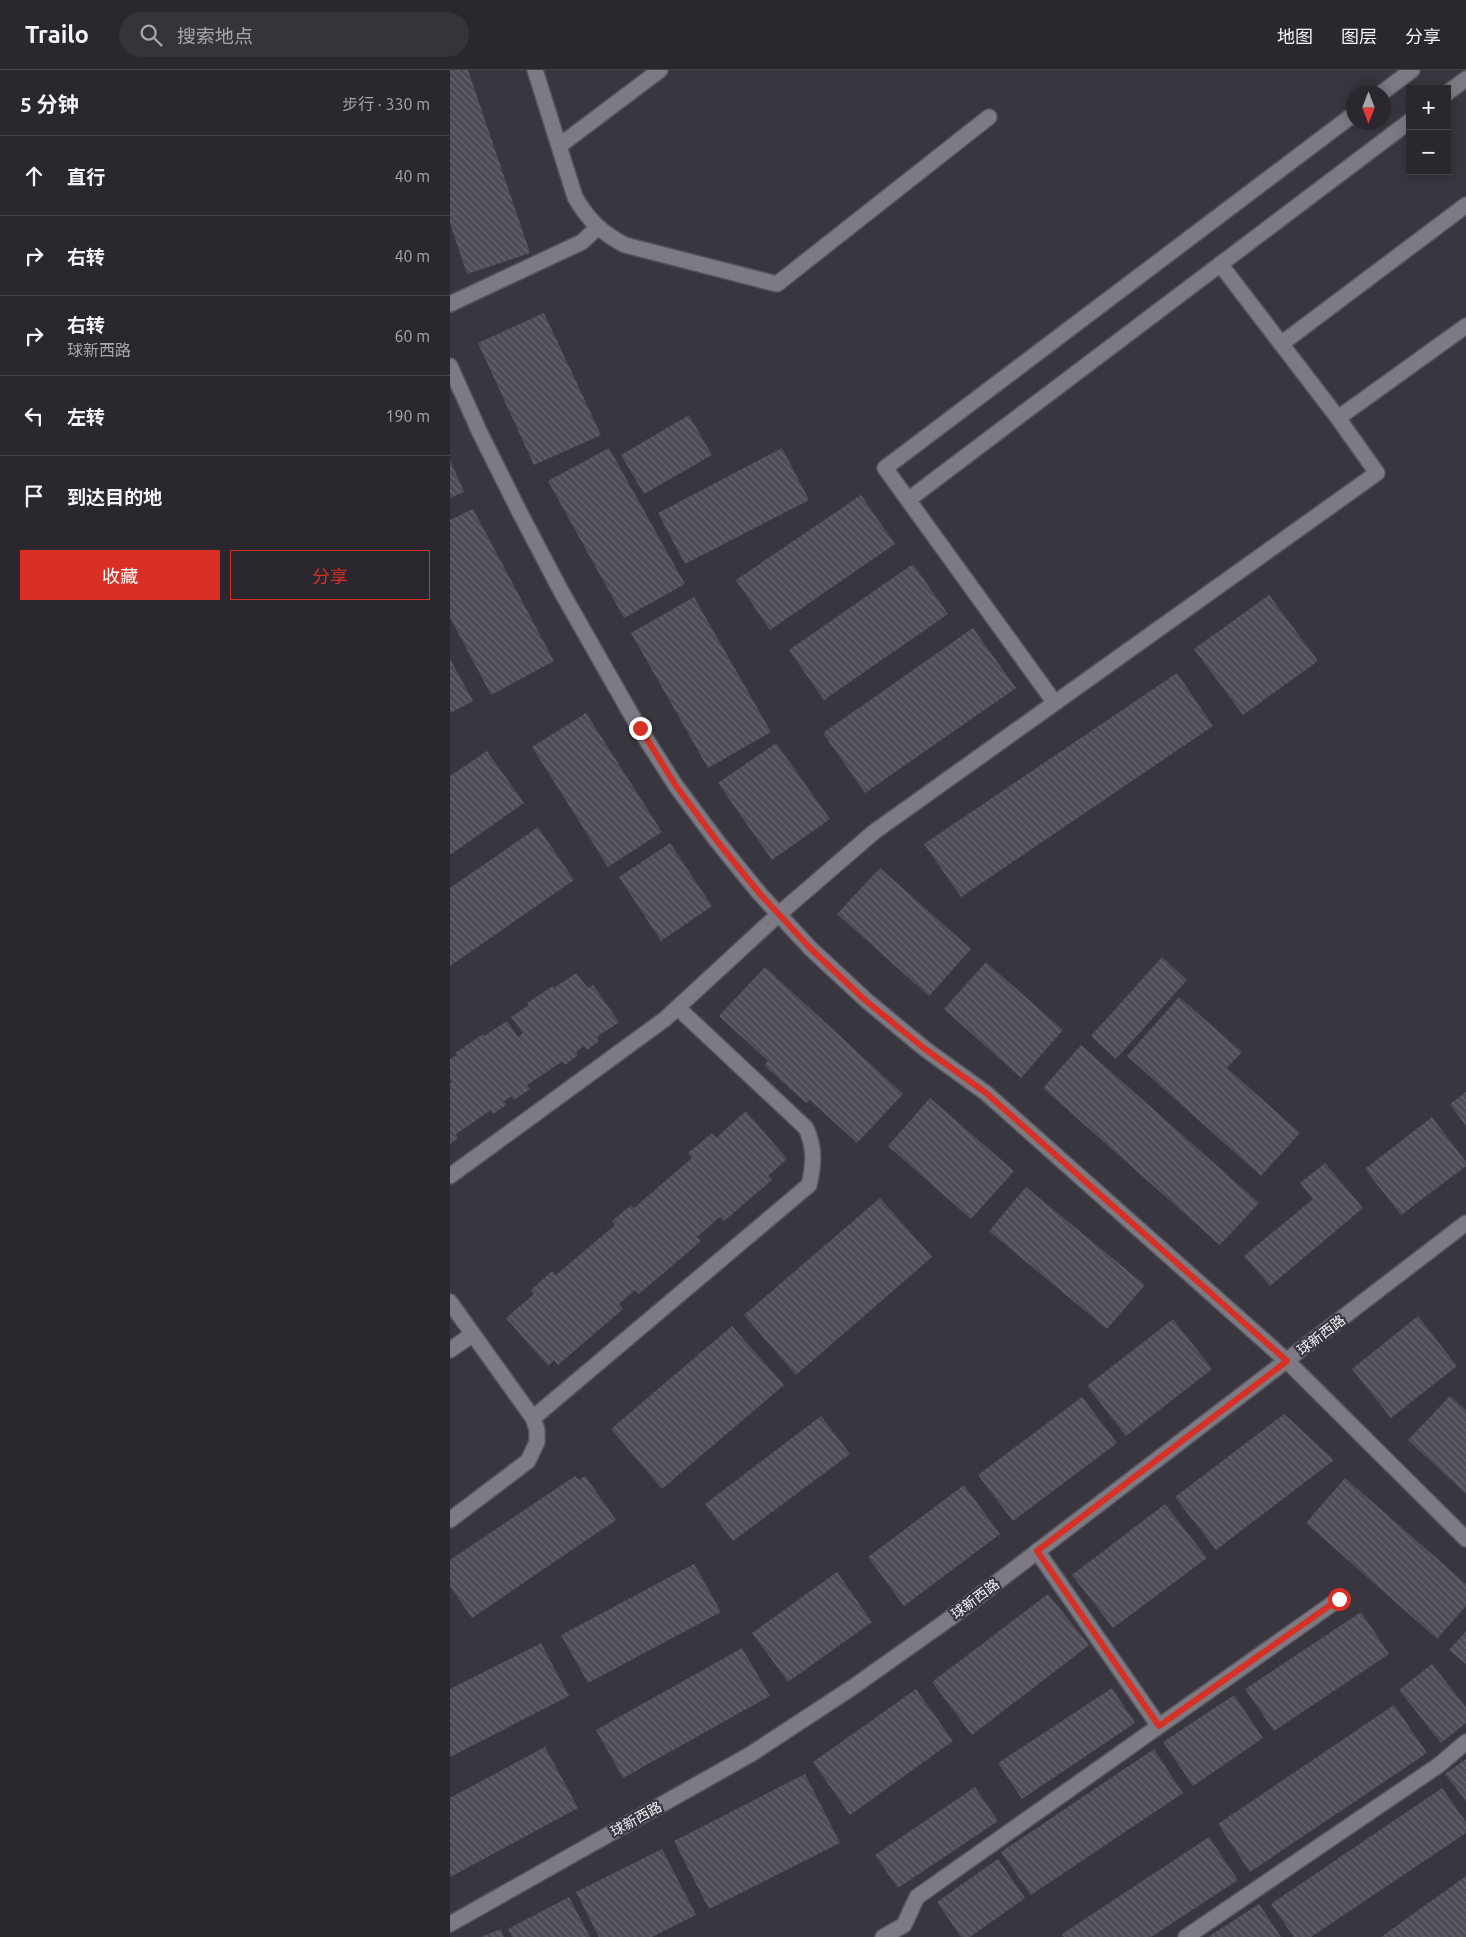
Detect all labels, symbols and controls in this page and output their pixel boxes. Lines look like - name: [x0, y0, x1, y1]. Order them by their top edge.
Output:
- search box: [119, 12, 469, 57]
- text: Trailo: [25, 21, 89, 48]
- icon: search: [137, 21, 165, 49]
- text: 搜索地点: [177, 25, 253, 47]
- text: 地图: [1277, 26, 1313, 46]
- text: 图层: [1341, 26, 1377, 46]
- text: 分享: [1405, 26, 1441, 46]
- north arrow: [1346, 85, 1391, 130]
- map controls: [1406, 85, 1451, 175]
- button: +: [1406, 85, 1451, 130]
- text: 5 分钟: [20, 92, 79, 116]
- text: 步行 · 330 m: [342, 95, 430, 113]
- button: −: [1406, 130, 1451, 175]
- icon: ahead: [20, 162, 48, 190]
- text: 直行: [67, 166, 105, 188]
- text: 40 m: [394, 167, 430, 185]
- icon: right: [20, 242, 48, 270]
- text: 右转: [67, 246, 105, 268]
- text: 40 m: [394, 247, 430, 265]
- text: 右转: [67, 314, 105, 336]
- icon: right: [20, 322, 48, 350]
- text: 60 m: [394, 327, 430, 345]
- text: 球新西路: [67, 341, 131, 359]
- icon: left: [20, 402, 48, 430]
- text: 左转: [67, 406, 105, 428]
- text: 190 m: [385, 407, 430, 425]
- icon: arrive: [20, 482, 48, 510]
- text: 到达目的地: [67, 486, 162, 508]
- button: 收藏: [20, 550, 220, 600]
- button: 分享: [230, 550, 430, 600]
- route end: [629, 717, 652, 740]
- street label: 球新西路: [1294, 1312, 1348, 1358]
- street label: 球新西路: [948, 1576, 1002, 1622]
- route start: [1328, 1588, 1351, 1611]
- street label: 球新西路: [608, 1798, 664, 1840]

